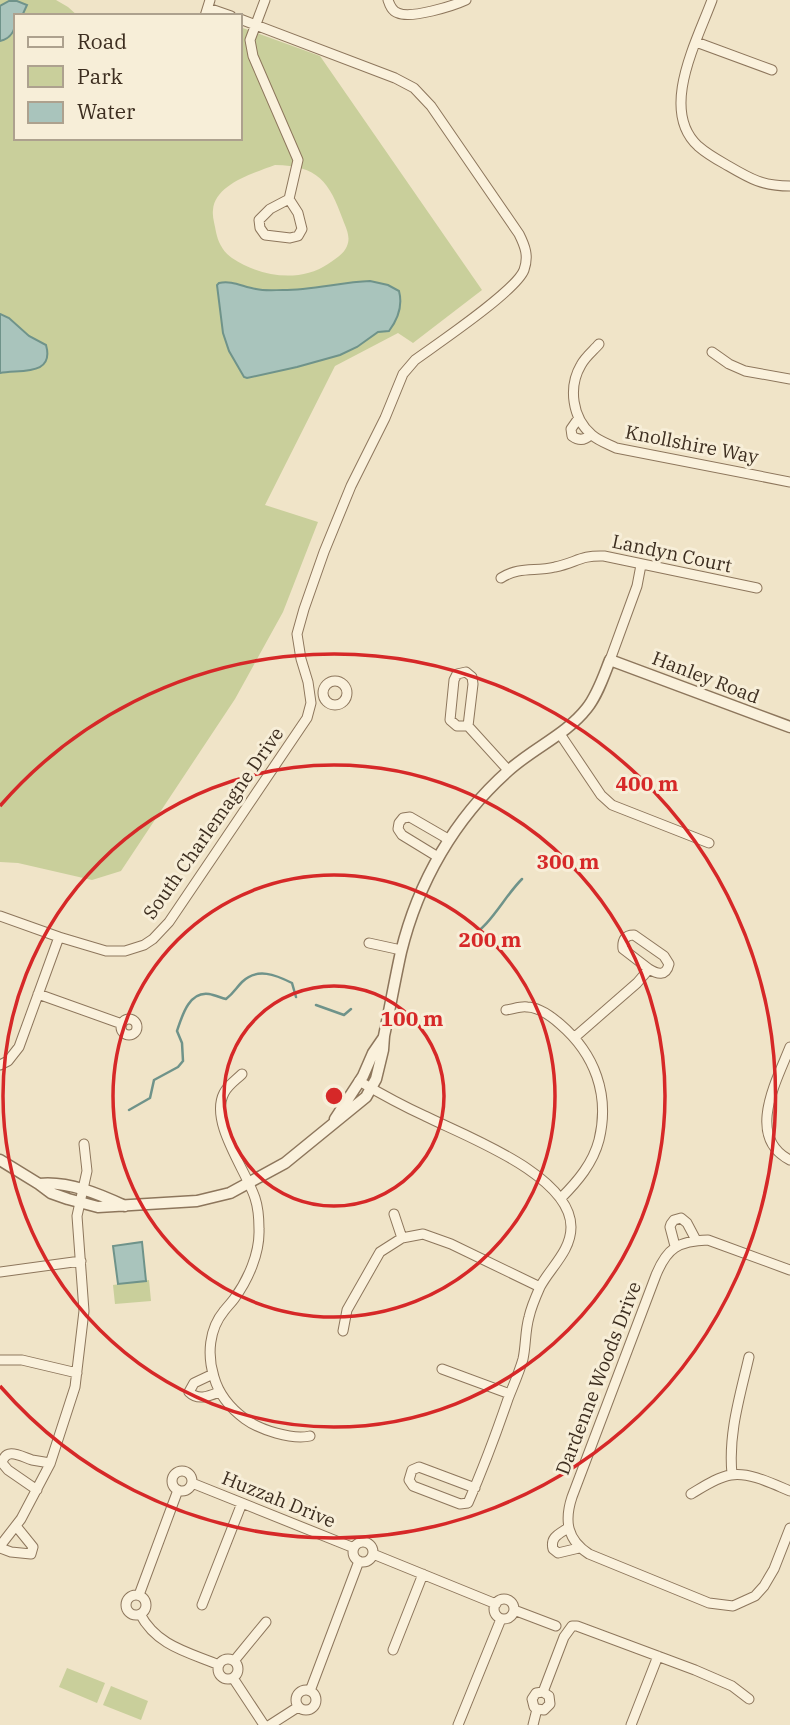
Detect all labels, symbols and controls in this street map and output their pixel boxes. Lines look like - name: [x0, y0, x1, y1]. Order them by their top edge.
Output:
- legend: [14, 14, 242, 140]
- text: Road: [77, 27, 127, 55]
- text: Park: [77, 62, 124, 90]
- text: Water: [77, 97, 136, 125]
- street label: Knollshire Way: [623, 419, 761, 469]
- street label: Landyn Court: [610, 529, 734, 577]
- street label: Hanley Road: [649, 646, 763, 708]
- street label: South Charlemagne Drive: [138, 722, 288, 924]
- text: 400 m: [615, 769, 679, 797]
- text: 300 m: [536, 847, 600, 875]
- text: 200 m: [458, 925, 522, 953]
- text: 100 m: [380, 1004, 444, 1032]
- centre of rings: [322, 1084, 346, 1108]
- street label: Dardenne Woods Drive: [550, 1278, 646, 1478]
- street label: Huzzah Drive: [219, 1465, 339, 1533]

